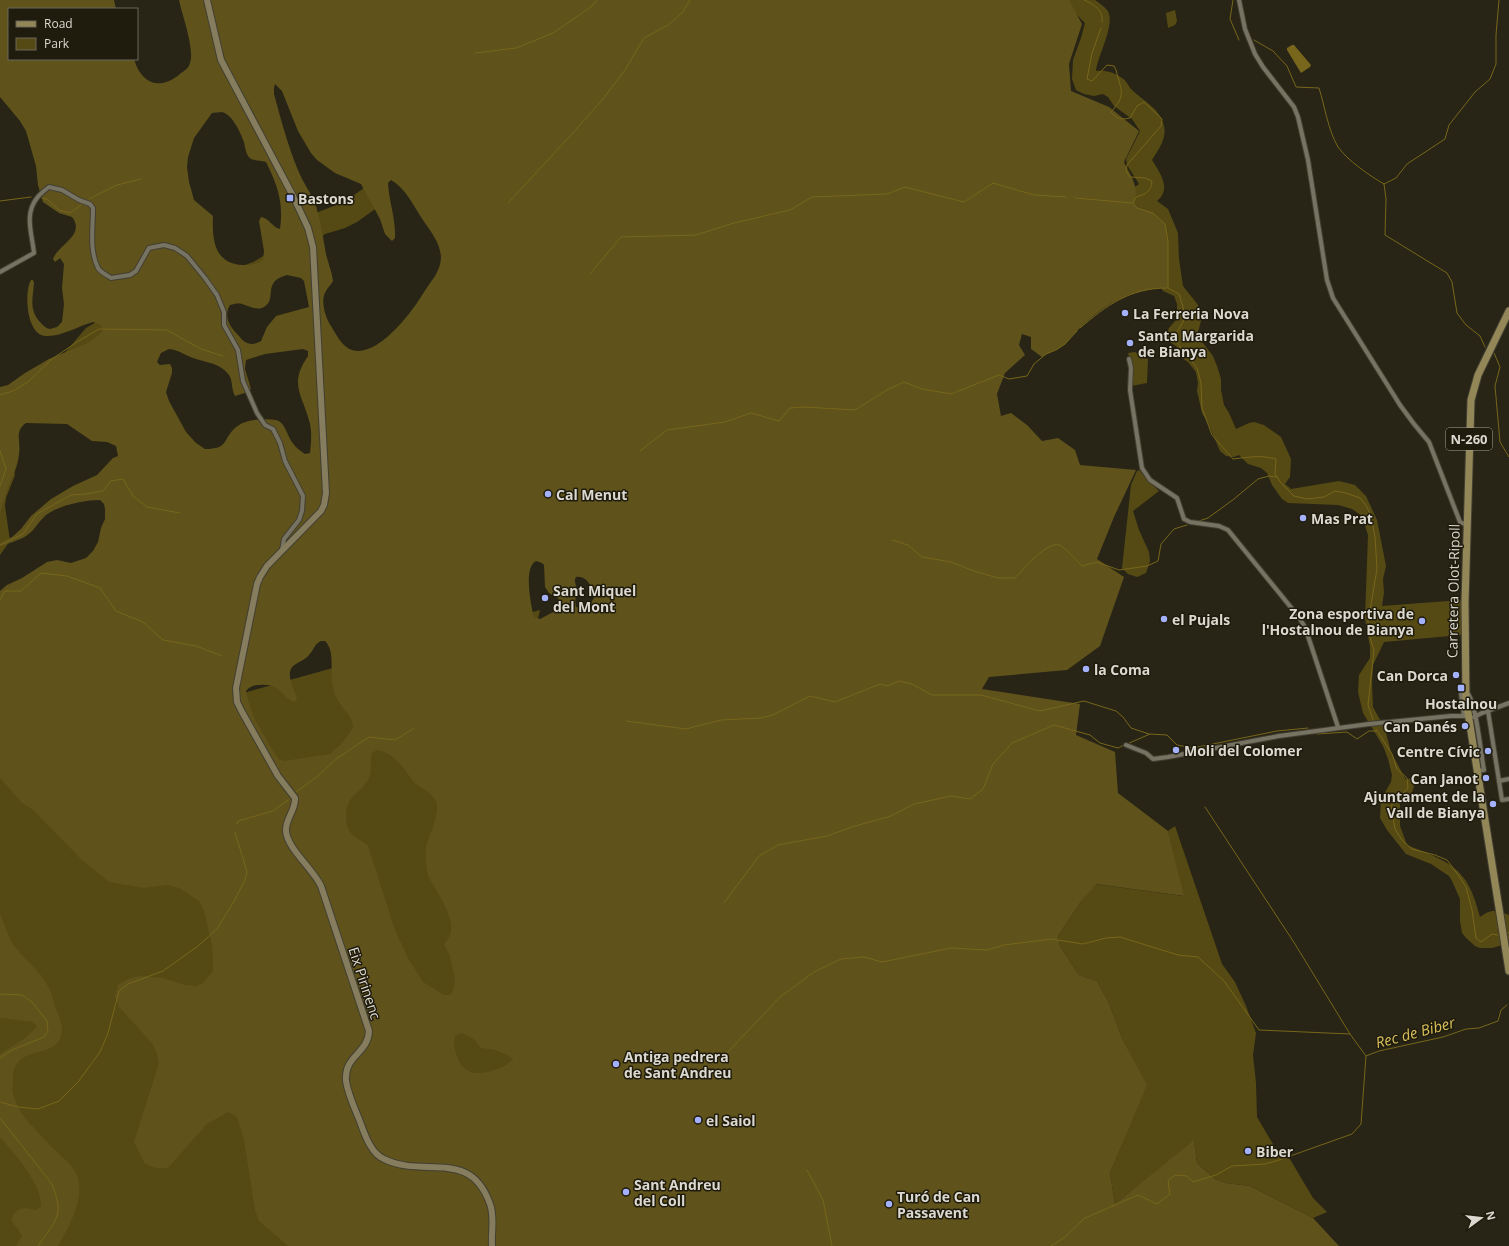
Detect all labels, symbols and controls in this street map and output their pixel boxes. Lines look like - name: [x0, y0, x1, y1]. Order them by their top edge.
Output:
- legend: [8, 8, 138, 60]
- text: Road: [44, 15, 73, 32]
- text: Park: [44, 35, 70, 52]
- place label: Bastons: [298, 189, 354, 208]
- marker: Bastons: [285, 193, 295, 203]
- place label: La Ferreria Nova: [1133, 304, 1249, 323]
- marker: La Ferreria Nova: [1120, 308, 1130, 318]
- place label: Santa Margarida de Bianya: [1138, 326, 1254, 361]
- marker: Santa Margarida de Bianya: [1125, 338, 1135, 348]
- road number: N-260: [1446, 428, 1492, 450]
- place label: Cal Menut: [556, 485, 627, 504]
- marker: Cal Menut: [543, 489, 553, 499]
- place label: Mas Prat: [1311, 509, 1373, 528]
- marker: Mas Prat: [1298, 513, 1308, 523]
- street label: Carretera Olot-Ripoll: [1442, 524, 1464, 658]
- place label: Sant Miquel del Mont: [553, 581, 636, 616]
- marker: Sant Miquel del Mont: [540, 593, 550, 603]
- place label: Zona esportiva de l'Hostalnou de Bianya: [1262, 604, 1414, 639]
- place label: el Pujals: [1172, 610, 1230, 629]
- marker: el Pujals: [1159, 614, 1169, 624]
- marker: Zona esportiva de l'Hostalnou de Bianya: [1417, 616, 1427, 626]
- place label: la Coma: [1094, 660, 1150, 679]
- marker: la Coma: [1081, 664, 1091, 674]
- place label: Can Dorca: [1377, 666, 1448, 685]
- marker: Can Dorca: [1451, 670, 1461, 680]
- marker: Hostalnou: [1456, 683, 1466, 693]
- place label: Hostalnou: [1425, 694, 1497, 713]
- place label: Can Danés: [1384, 717, 1457, 736]
- marker: Can Danés: [1460, 721, 1470, 731]
- place label: Moli del Colomer: [1184, 741, 1303, 760]
- place label: Centre Cívic: [1397, 742, 1480, 761]
- marker: Moli del Colomer: [1171, 745, 1181, 755]
- marker: Centre Cívic: [1483, 746, 1493, 756]
- place label: Can Janot: [1411, 769, 1478, 788]
- marker: Can Janot: [1481, 773, 1491, 783]
- place label: Ajuntament de la Vall de Bianya: [1364, 787, 1485, 822]
- marker: Ajuntament de la Vall de Bianya: [1488, 799, 1498, 809]
- street label: Eix Pirinenc: [344, 944, 386, 1022]
- water label: Rec de Biber: [1373, 1012, 1458, 1052]
- place label: Antiga pedrera de Sant Andreu: [624, 1047, 731, 1082]
- marker: Antiga pedrera de Sant Andreu: [611, 1059, 621, 1069]
- place label: el Saiol: [706, 1111, 756, 1130]
- marker: el Saiol: [693, 1115, 703, 1125]
- place label: Biber: [1256, 1142, 1294, 1161]
- marker: Biber: [1243, 1146, 1253, 1156]
- place label: Sant Andreu del Coll: [634, 1175, 721, 1210]
- marker: Sant Andreu del Coll: [621, 1187, 631, 1197]
- place label: Turó de Can Passavent: [897, 1187, 980, 1222]
- north arrow: [1461, 1198, 1501, 1238]
- marker: Turó de Can Passavent: [884, 1199, 894, 1209]
- text: N: [1483, 1209, 1500, 1222]

